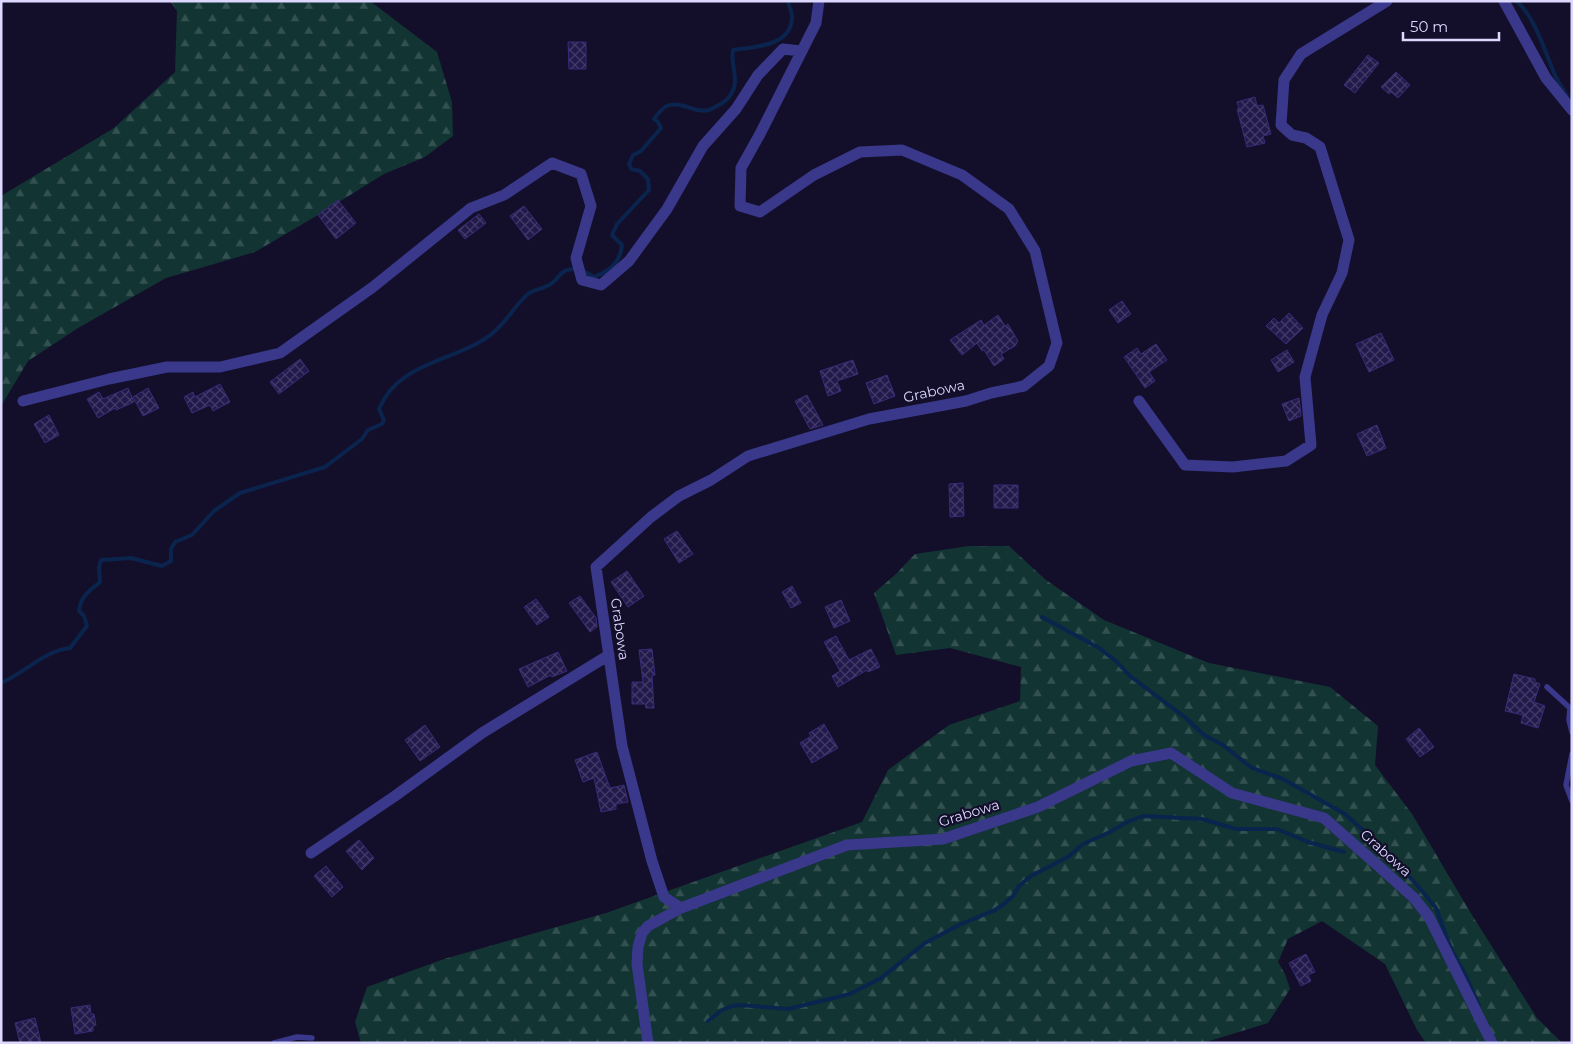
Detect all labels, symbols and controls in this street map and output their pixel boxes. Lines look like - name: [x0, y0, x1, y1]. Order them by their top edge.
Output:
- scale bar: [1403, 10, 1499, 42]
- text: 50 m: [1410, 17, 1448, 36]
- street label: Grabowa: [902, 376, 966, 406]
- street label: Grabowa: [607, 597, 633, 661]
- street label: Grabowa: [936, 795, 1002, 831]
- street label: Grabowa: [1357, 825, 1415, 881]

